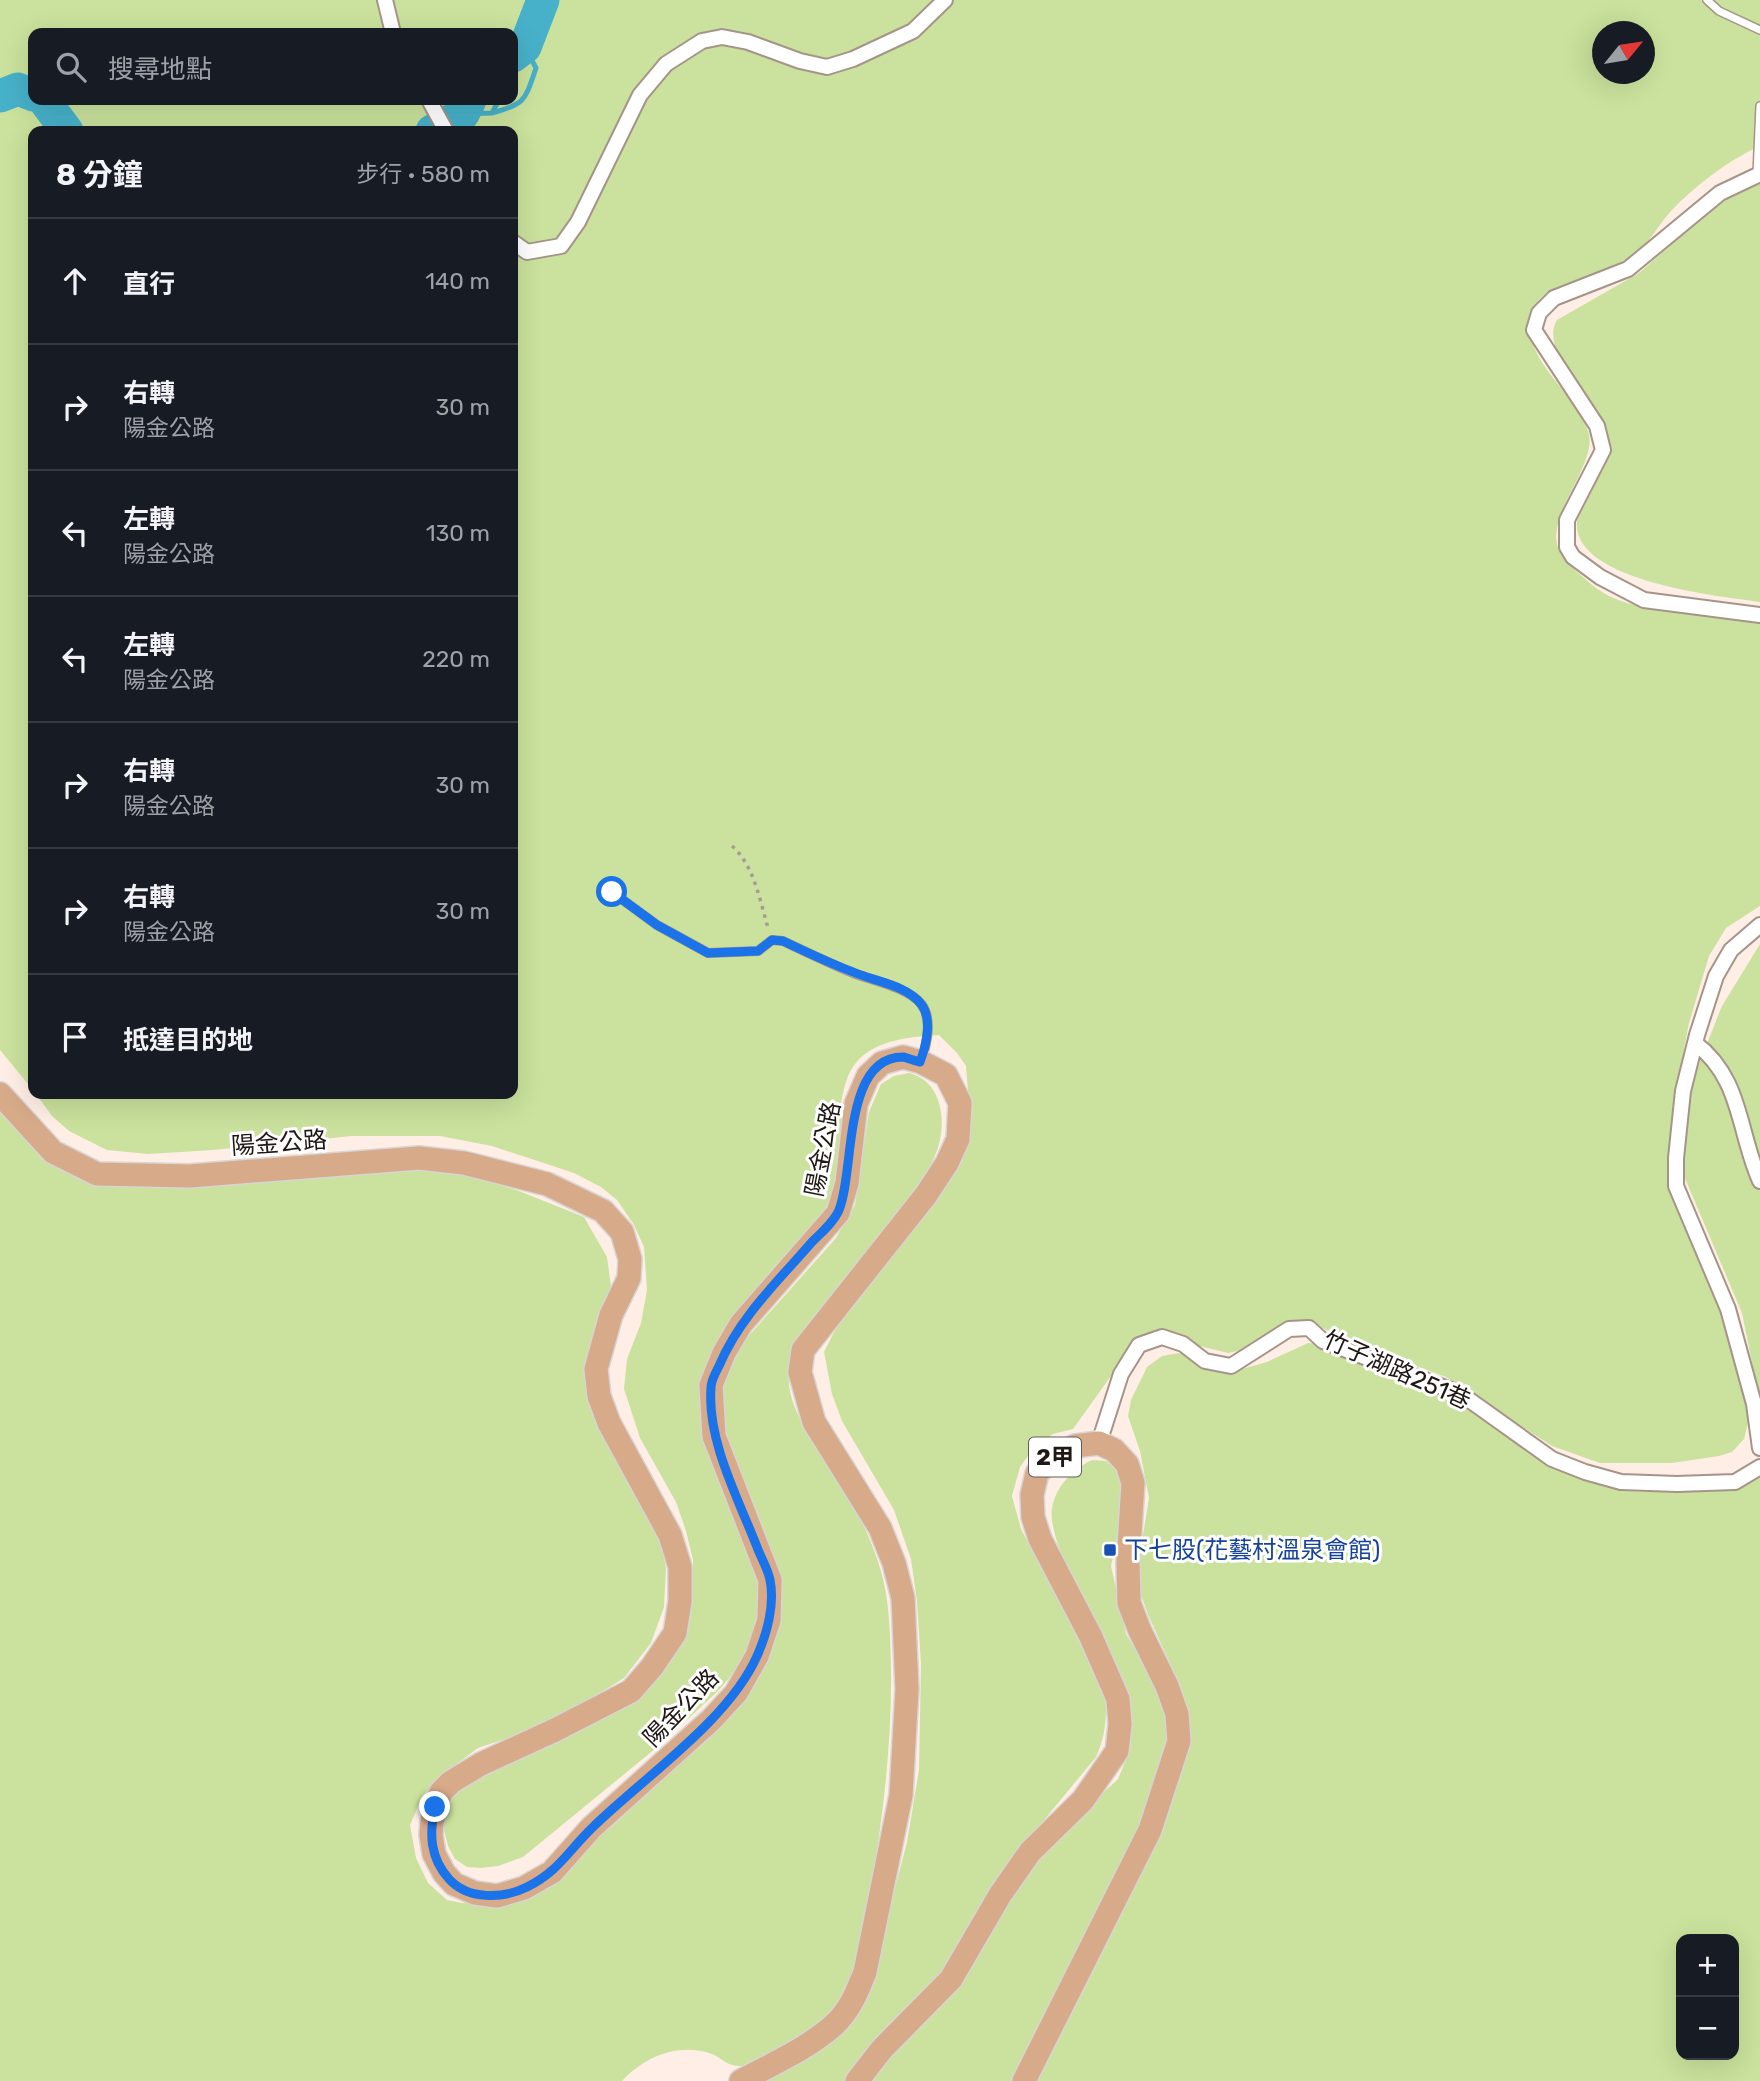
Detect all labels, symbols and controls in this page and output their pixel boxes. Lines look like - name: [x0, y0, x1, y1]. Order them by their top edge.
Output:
- north arrow: [1592, 21, 1655, 84]
- search box: [28, 28, 518, 105]
- icon: search: [52, 48, 90, 86]
- text: 搜尋地點: [108, 54, 212, 85]
- text: 8 分鐘: [56, 157, 143, 193]
- text: 步行 · 580 m: [356, 160, 490, 188]
- icon: ahead: [56, 262, 94, 300]
- text: 140 m: [425, 267, 490, 295]
- text: 直行: [123, 269, 175, 300]
- text: 右轉: [123, 378, 175, 409]
- icon: right: [56, 388, 94, 426]
- text: 30 m: [435, 393, 490, 421]
- text: 陽金公路: [123, 414, 215, 442]
- text: 左轉: [123, 504, 175, 535]
- icon: left: [56, 514, 94, 552]
- text: 130 m: [426, 519, 490, 547]
- text: 陽金公路: [123, 540, 215, 568]
- text: 左轉: [123, 630, 175, 661]
- icon: left: [56, 640, 94, 678]
- text: 220 m: [422, 645, 490, 673]
- text: 陽金公路: [123, 666, 215, 694]
- text: 右轉: [123, 756, 175, 787]
- icon: right: [56, 766, 94, 804]
- text: 30 m: [435, 771, 490, 799]
- text: 陽金公路: [123, 792, 215, 820]
- route start: [596, 876, 627, 907]
- text: 右轉: [123, 882, 175, 913]
- icon: right: [56, 892, 94, 930]
- text: 30 m: [435, 897, 490, 925]
- text: 陽金公路: [123, 918, 215, 946]
- icon: arrive: [56, 1018, 94, 1056]
- text: 抵達目的地: [123, 1025, 253, 1056]
- street label: 陽金公路: [800, 1099, 846, 1199]
- street label: 陽金公路: [230, 1126, 328, 1160]
- street label: 竹子湖路251巷: [1319, 1325, 1475, 1415]
- road number: 2甲: [1029, 1438, 1081, 1476]
- place label: 下七股(花藝村溫泉會館): [1124, 1536, 1380, 1564]
- marker: 下七股(花藝村溫泉會館): [1102, 1542, 1118, 1558]
- street label: 陽金公路: [638, 1664, 724, 1752]
- route end: [419, 1791, 450, 1822]
- map controls: [1676, 1934, 1739, 2060]
- button: +: [1676, 1934, 1739, 1997]
- button: −: [1676, 1997, 1739, 2060]

